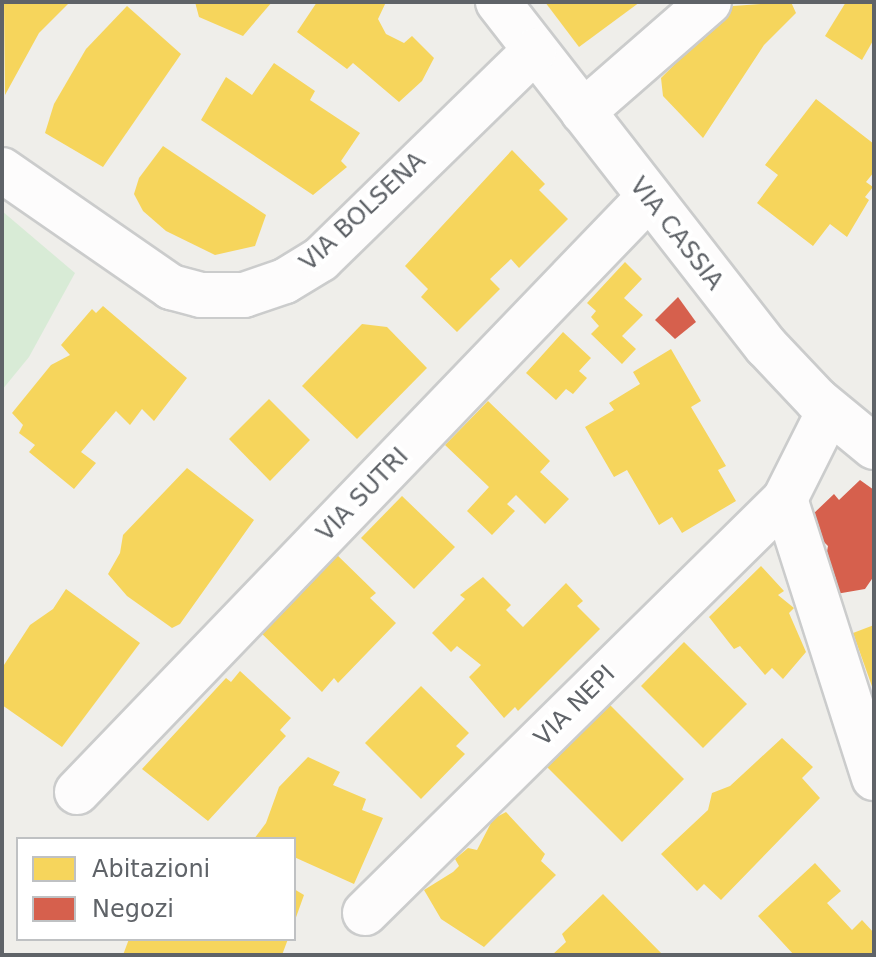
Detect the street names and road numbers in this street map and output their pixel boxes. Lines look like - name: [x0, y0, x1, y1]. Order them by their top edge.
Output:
- street label: VIA BOLSENA: [294, 147, 432, 277]
- street label: VIA CASSIA: [623, 172, 729, 296]
- street label: VIA SUTRI: [311, 442, 415, 548]
- street label: VIA NEPI: [529, 660, 621, 752]

